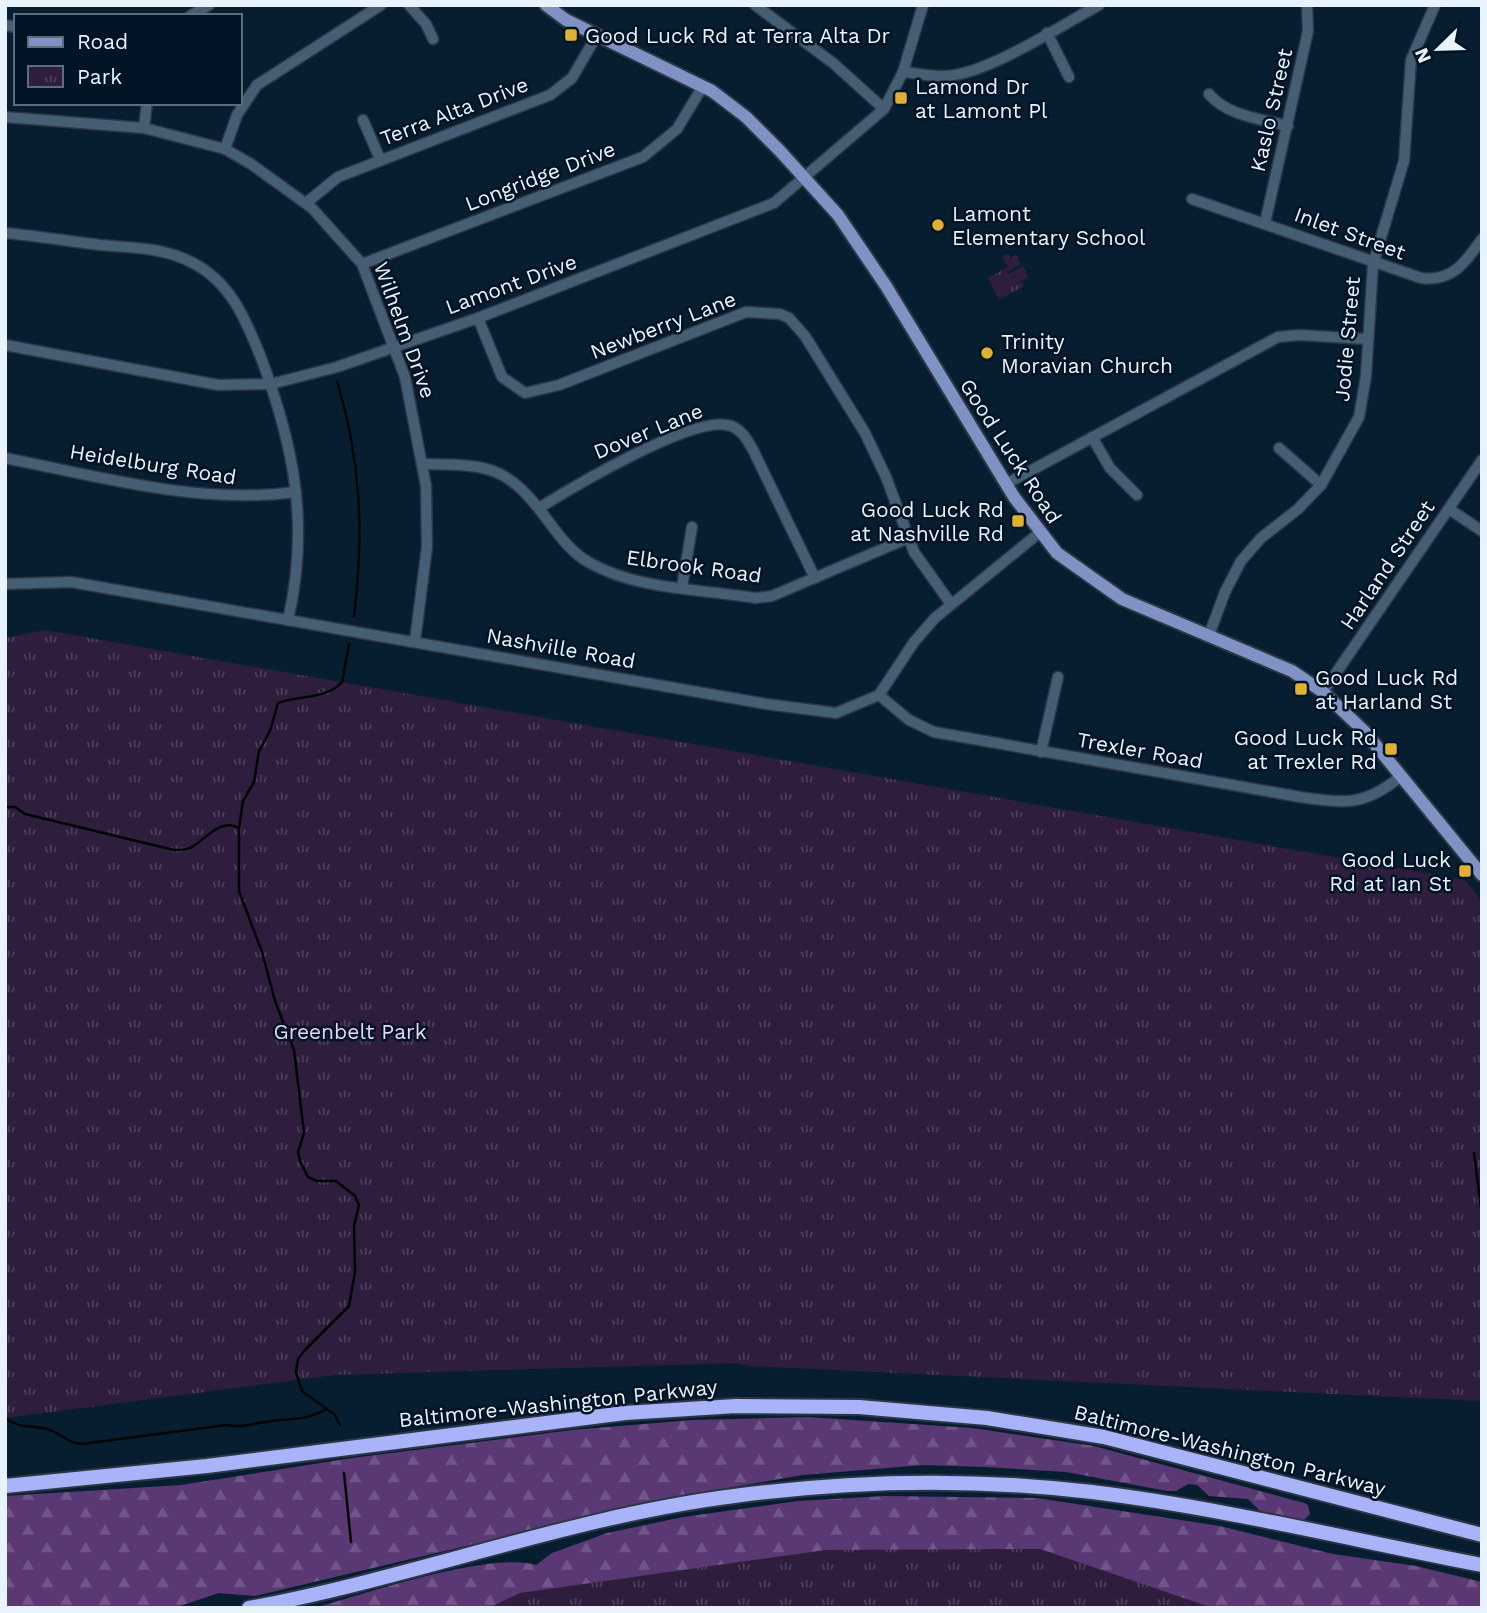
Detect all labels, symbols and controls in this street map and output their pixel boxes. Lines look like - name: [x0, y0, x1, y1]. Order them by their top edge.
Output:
- legend: [14, 14, 242, 105]
- north arrow: [1403, 14, 1473, 84]
- place label: Good Luck Rd at Terra Alta Dr: [585, 23, 890, 48]
- marker: Good Luck Rd at Terra Alta Dr: [563, 27, 579, 43]
- text: Road: [77, 29, 128, 54]
- text: N: [1409, 44, 1436, 66]
- street label: Kaslo Street: [1245, 46, 1297, 174]
- text: Park: [77, 64, 122, 89]
- street label: Terra Alta Drive: [376, 71, 532, 151]
- place label: Lamond Dr at Lamont Pl: [915, 74, 1048, 123]
- marker: Lamond Dr at Lamont Pl: [893, 90, 909, 106]
- street label: Longridge Drive: [461, 136, 619, 216]
- place label: Lamont Elementary School: [952, 201, 1146, 250]
- street label: Inlet Street: [1291, 201, 1409, 265]
- marker: Lamont Elementary School: [930, 217, 946, 233]
- street label: Lamont Drive: [442, 249, 580, 319]
- street label: Wilhelm Drive: [369, 258, 441, 402]
- street label: Jodie Street: [1329, 275, 1365, 403]
- street label: Newberry Lane: [587, 286, 739, 364]
- place label: Trinity Moravian Church: [1001, 329, 1173, 378]
- marker: Trinity Moravian Church: [979, 345, 995, 361]
- street label: Good Luck Road: [955, 374, 1067, 528]
- street label: Dover Lane: [590, 398, 706, 464]
- street label: Heidelburg Road: [68, 438, 238, 490]
- street label: Harland Street: [1335, 495, 1440, 634]
- place label: Good Luck Rd at Nashville Rd: [850, 497, 1004, 546]
- marker: Good Luck Rd at Nashville Rd: [1010, 513, 1026, 529]
- street label: Elbrook Road: [625, 544, 763, 588]
- street label: Nashville Road: [485, 623, 637, 673]
- place label: Good Luck Rd at Harland St: [1315, 665, 1458, 714]
- marker: Good Luck Rd at Harland St: [1293, 681, 1309, 697]
- place label: Good Luck Rd at Trexler Rd: [1234, 725, 1377, 774]
- street label: Trexler Road: [1075, 727, 1205, 773]
- marker: Good Luck Rd at Trexler Rd: [1383, 741, 1399, 757]
- place label: Good Luck Rd at Ian St: [1329, 847, 1451, 896]
- marker: Good Luck Rd at Ian St: [1457, 863, 1473, 879]
- park label: Greenbelt Park: [273, 1019, 427, 1044]
- street label: Baltimore-Washington Parkway: [397, 1374, 719, 1432]
- street label: Baltimore-Washington Parkway: [1072, 1399, 1389, 1501]

